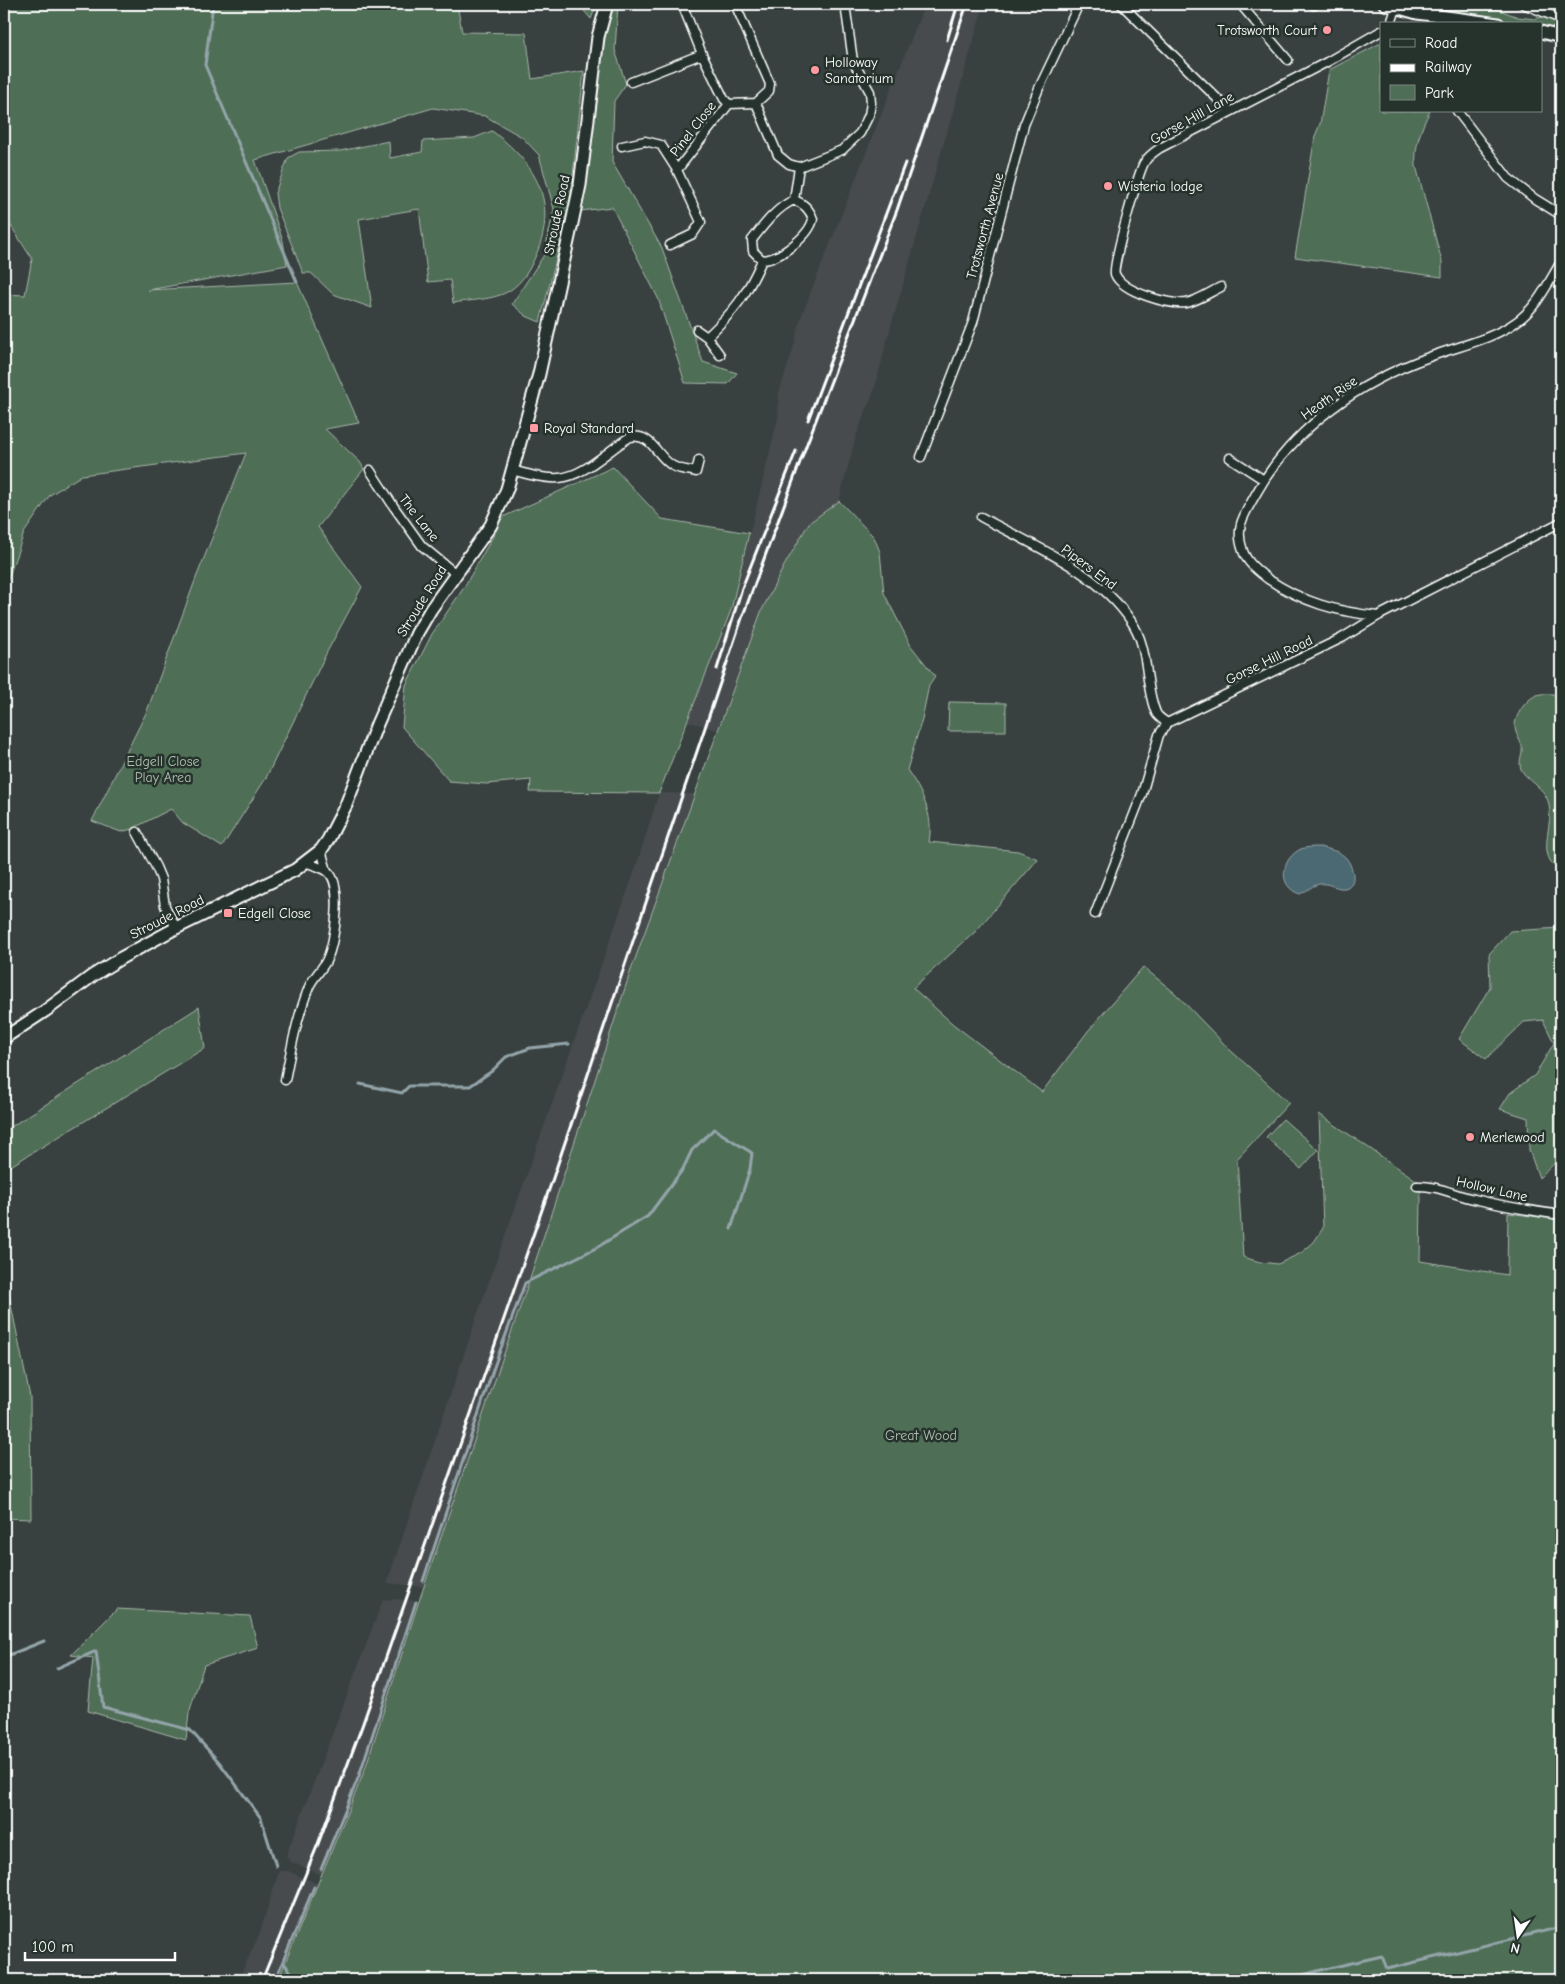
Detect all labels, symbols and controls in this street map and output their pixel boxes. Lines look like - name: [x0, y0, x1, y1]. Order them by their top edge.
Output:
- place label: Trotsworth Court: [1217, 22, 1318, 39]
- legend: [1380, 22, 1542, 112]
- marker: Trotsworth Court: [1321, 24, 1333, 36]
- text: Road: [1425, 34, 1457, 52]
- place label: Holloway Sanatorium: [825, 54, 893, 87]
- text: Railway: [1425, 58, 1472, 76]
- marker: Holloway Sanatorium: [809, 64, 821, 76]
- text: Park: [1425, 84, 1454, 102]
- street label: Gorse Hill Lane: [1147, 88, 1237, 148]
- street label: Pinel Close: [666, 98, 720, 160]
- street label: Trotsworth Avenue: [963, 171, 1007, 281]
- street label: Stroude Road: [540, 174, 574, 256]
- place label: Wisteria lodge: [1118, 178, 1203, 195]
- marker: Wisteria lodge: [1102, 180, 1114, 192]
- street label: Heath Rise: [1298, 372, 1360, 424]
- place label: Royal Standard: [544, 420, 634, 437]
- marker: Royal Standard: [528, 422, 540, 434]
- street label: The Lane: [395, 491, 443, 545]
- street label: Pipers End: [1058, 541, 1120, 593]
- street label: Stroude Road: [393, 562, 451, 640]
- street label: Gorse Hill Road: [1223, 632, 1315, 688]
- park label: Edgell Close Play Area: [127, 753, 199, 786]
- street label: Stroude Road: [127, 891, 207, 943]
- place label: Edgell Close: [238, 905, 311, 922]
- marker: Edgell Close: [222, 907, 234, 919]
- place label: Merlewood: [1480, 1129, 1545, 1146]
- marker: Merlewood: [1464, 1131, 1476, 1143]
- street label: Hollow Lane: [1455, 1173, 1529, 1205]
- park label: Great Wood: [885, 1427, 957, 1444]
- north arrow: [1492, 1912, 1542, 1962]
- scale bar: [25, 1929, 175, 1961]
- text: 100 m: [32, 1938, 74, 1956]
- text: N: [1509, 1939, 1522, 1957]

